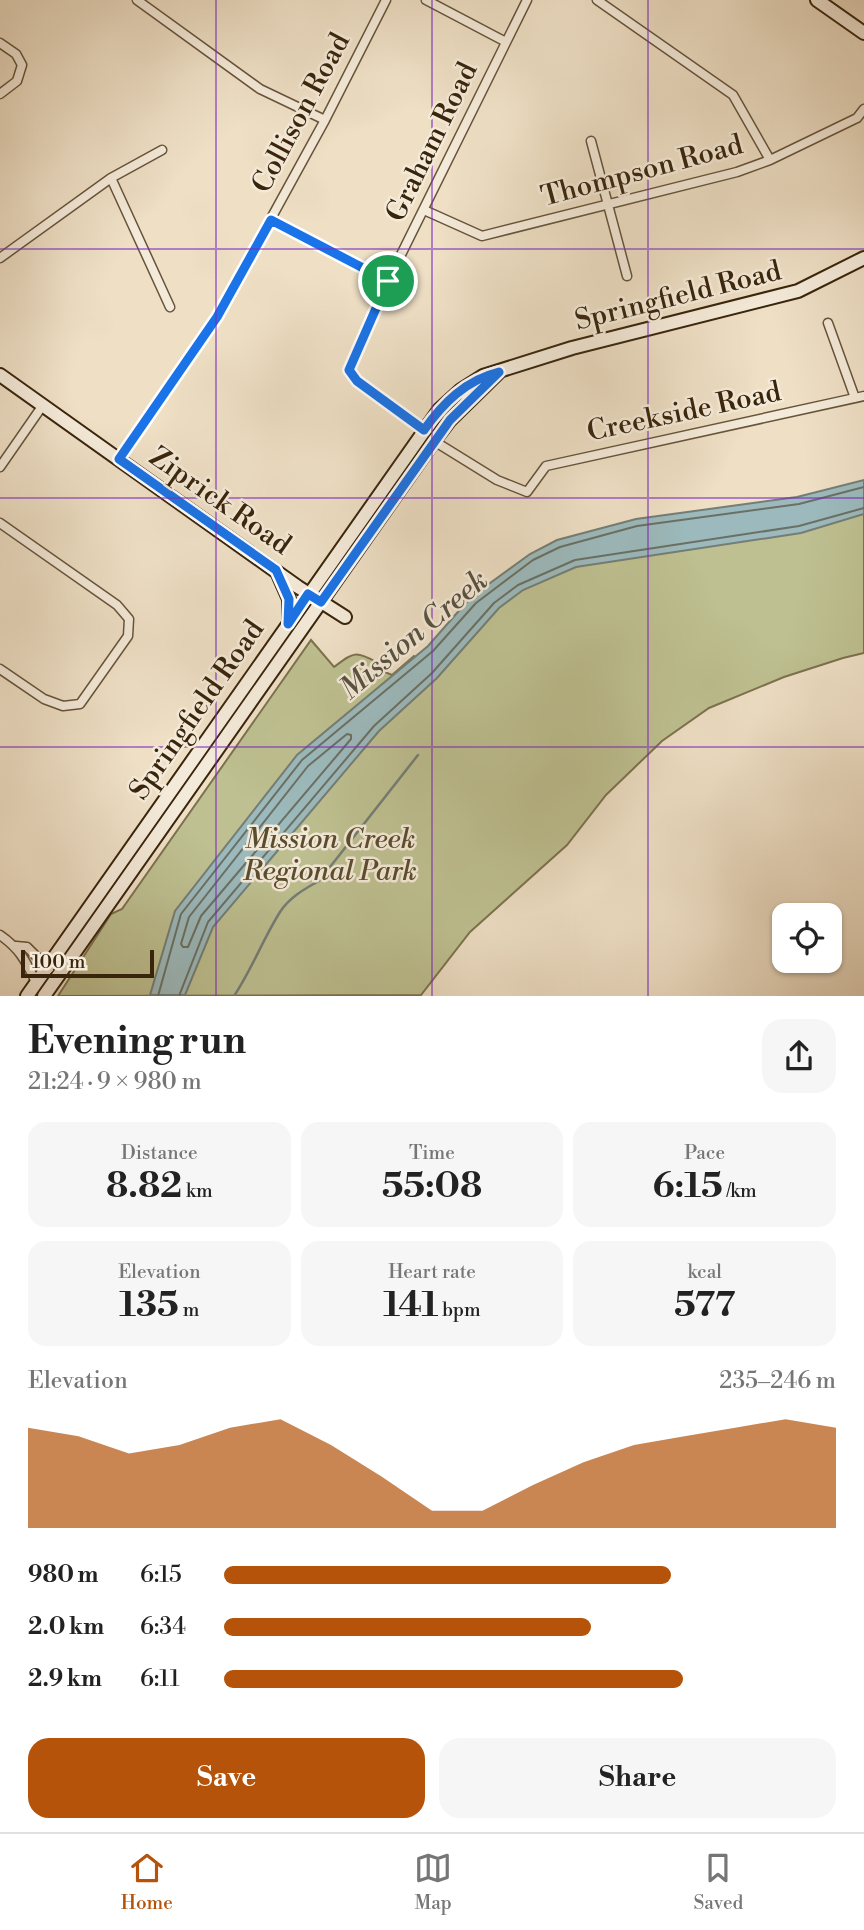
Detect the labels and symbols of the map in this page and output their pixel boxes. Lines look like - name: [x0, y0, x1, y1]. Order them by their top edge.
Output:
- street label: Collison Road: [244, 27, 358, 199]
- street label: Graham Road: [378, 57, 486, 227]
- street label: Thompson Road: [537, 127, 747, 215]
- pin: [358, 251, 418, 311]
- street label: Springfield Road: [571, 253, 785, 339]
- street label: Creekside Road: [584, 374, 784, 450]
- street label: Ziprick Road: [142, 439, 298, 563]
- water label: Mission Creek: [332, 562, 496, 708]
- street label: Springfield Road: [122, 613, 272, 807]
- park label: Mission Creek Regional Park: [242, 822, 417, 889]
- scale bar: [21, 946, 154, 978]

